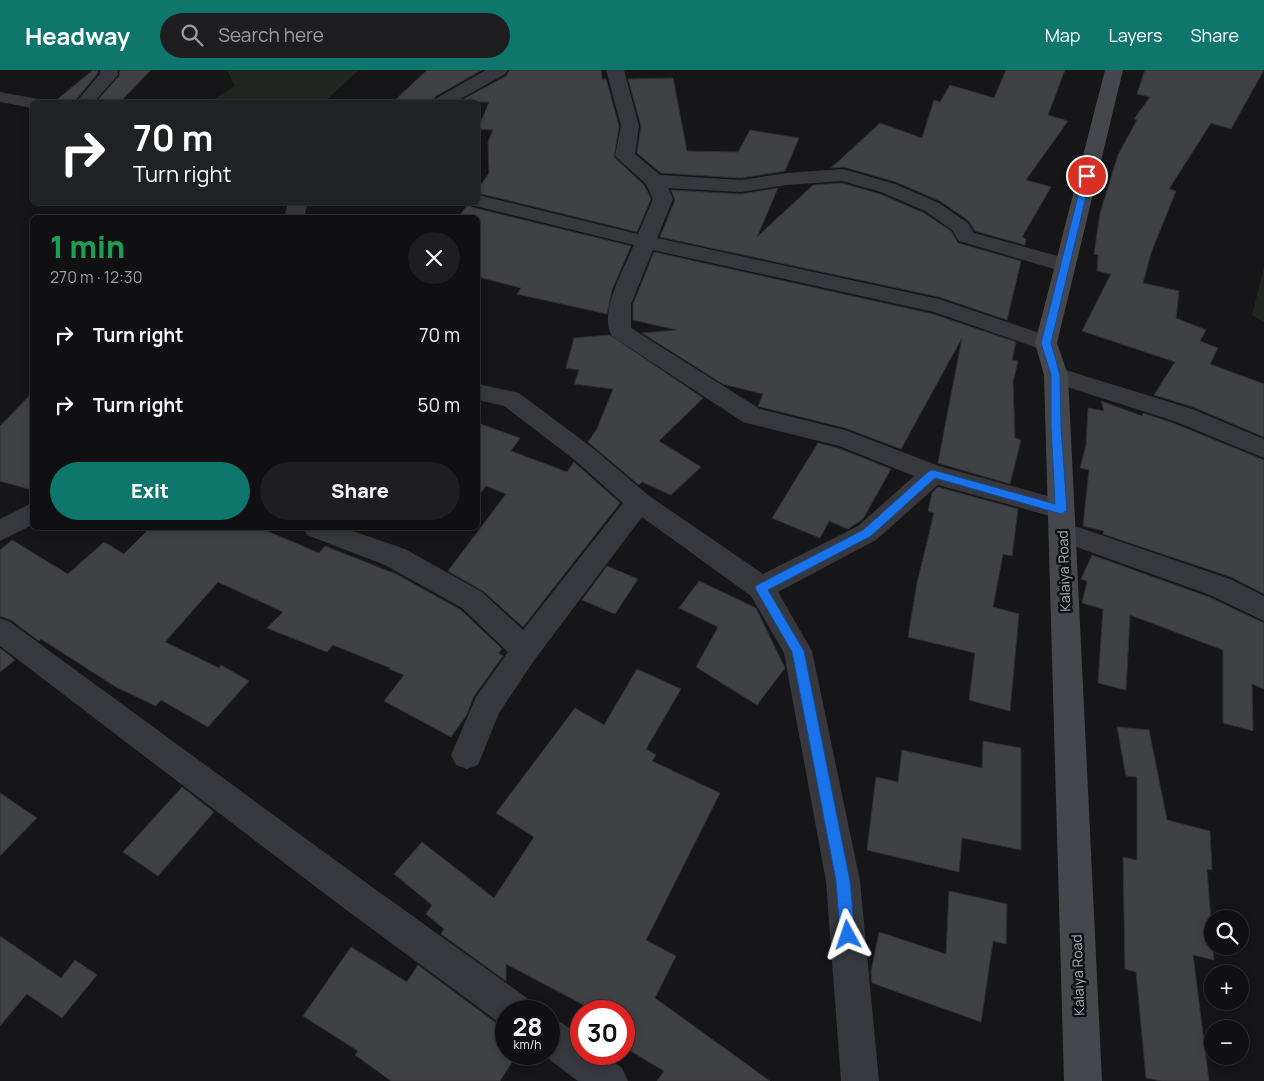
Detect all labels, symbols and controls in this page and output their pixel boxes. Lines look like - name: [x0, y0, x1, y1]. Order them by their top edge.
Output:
- search box: [160, 13, 510, 58]
- text: Headway: [25, 19, 130, 52]
- icon: search: [178, 21, 206, 49]
- text: Search here: [218, 22, 324, 48]
- text: Map: [1045, 23, 1080, 47]
- text: Layers: [1108, 23, 1162, 47]
- text: Share: [1190, 23, 1239, 47]
- text: 70 m: [133, 114, 213, 162]
- icon: right: [50, 120, 115, 185]
- pin: [1066, 155, 1108, 197]
- text: Turn right: [133, 159, 231, 189]
- icon: arrive: [1073, 162, 1101, 190]
- text: 1 min: [50, 226, 125, 267]
- button: close: [408, 232, 460, 284]
- text: 270 m · 12:30: [50, 266, 142, 288]
- icon: right: [50, 321, 78, 349]
- text: Turn right: [93, 322, 183, 348]
- text: 70 m: [419, 322, 460, 348]
- icon: right: [50, 391, 78, 419]
- text: Turn right: [93, 392, 183, 418]
- text: 50 m: [418, 392, 460, 418]
- button: Exit: [50, 462, 250, 520]
- button: Share: [260, 462, 460, 520]
- street label: Kalaiya Road: [1053, 530, 1074, 612]
- position arrow: [821, 908, 873, 960]
- map controls: [1204, 910, 1249, 1065]
- button: search: [1204, 910, 1249, 955]
- street label: Kalaiya Road: [1067, 934, 1088, 1016]
- button: +: [1204, 965, 1249, 1010]
- speed limit sign: 30: [570, 1000, 635, 1065]
- text: 28: [512, 1009, 543, 1044]
- button: −: [1204, 1020, 1249, 1065]
- text: km/h: [514, 1036, 541, 1053]

